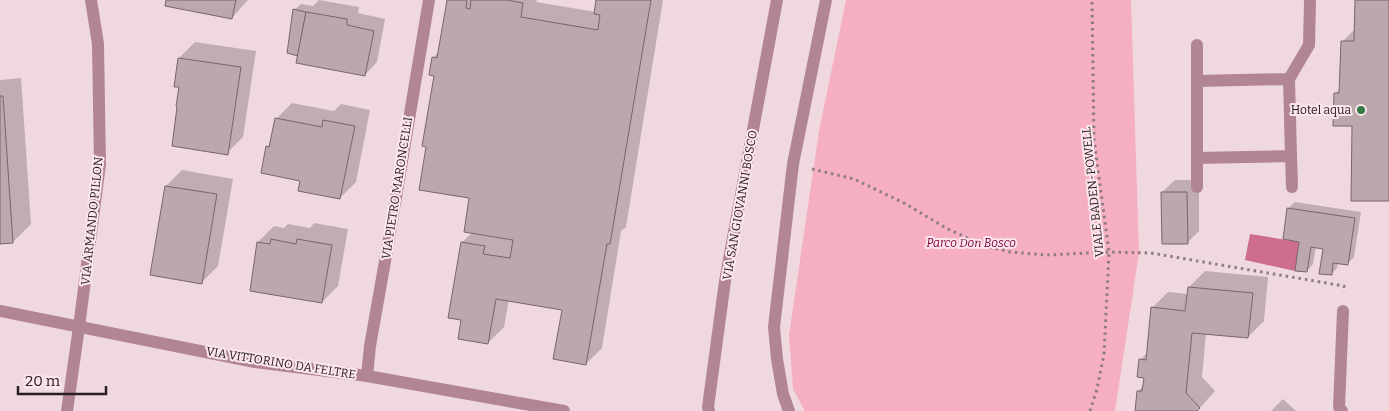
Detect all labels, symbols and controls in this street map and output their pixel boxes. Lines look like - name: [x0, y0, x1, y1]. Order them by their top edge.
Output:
- place label: Hotel aqua: [1291, 103, 1351, 117]
- marker: Hotel aqua: [1355, 104, 1367, 116]
- street label: VIA PIETRO MARONCELLI: [379, 116, 415, 260]
- street label: VIALE BADEN-POWELL: [1079, 126, 1107, 258]
- street label: VIA SAN GIOVANNI BOSCO: [720, 129, 760, 281]
- street label: VIA ARMANDO PILLON: [78, 156, 106, 286]
- park label: Parco Don Bosco: [926, 236, 1016, 250]
- street label: VIA VITTORINO DA FELTRE: [205, 344, 357, 382]
- scale bar: [18, 364, 105, 396]
- text: 20 m: [25, 372, 61, 390]

